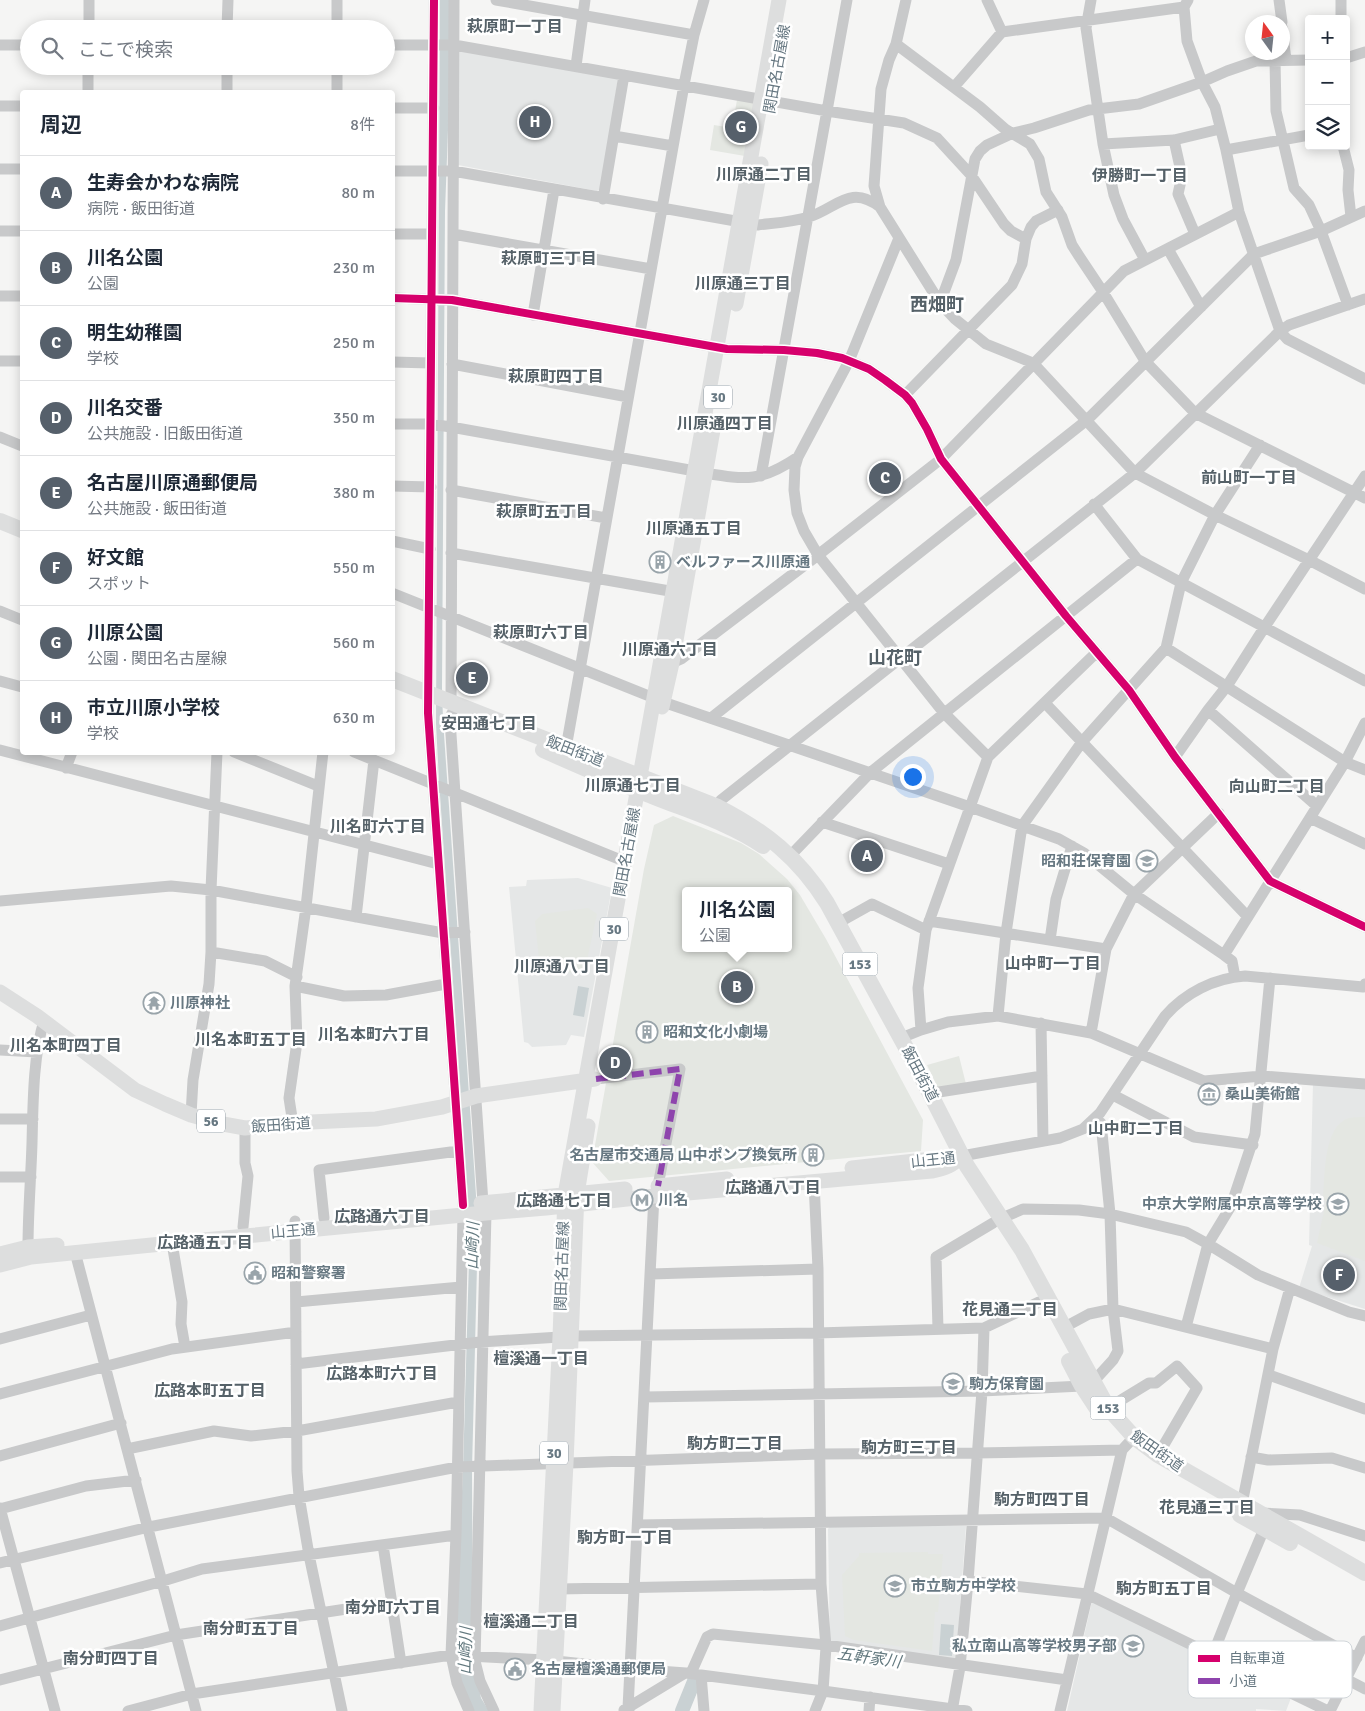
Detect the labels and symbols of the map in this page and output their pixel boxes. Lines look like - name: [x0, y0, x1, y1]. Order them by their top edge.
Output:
- north arrow: [1245, 15, 1290, 60]
- district label: 萩原町一丁目: [467, 17, 563, 37]
- street label: 関田名古屋線: [760, 23, 794, 115]
- pin: H: [519, 103, 551, 141]
- pin: G: [725, 108, 757, 146]
- district label: 川原通二丁目: [716, 165, 812, 185]
- district label: 伊勝町一丁目: [1091, 166, 1188, 186]
- district label: 萩原町三丁目: [501, 249, 597, 269]
- district label: 川原通三丁目: [695, 274, 791, 294]
- district label: 西畑町: [910, 294, 964, 316]
- district label: 萩原町四丁目: [508, 367, 604, 387]
- road number: 30: [704, 386, 732, 408]
- district label: 川原通四丁目: [677, 414, 773, 434]
- pin: C: [869, 459, 901, 497]
- district label: 前山町一丁目: [1201, 468, 1297, 488]
- district label: 萩原町五丁目: [496, 502, 592, 522]
- district label: 川原通五丁目: [646, 519, 742, 539]
- building icon: ベルファース川原通: [648, 550, 672, 574]
- place label: ベルファース川原通: [676, 553, 810, 571]
- district label: 萩原町六丁目: [493, 623, 589, 643]
- district label: 川原通六丁目: [622, 640, 718, 660]
- district label: 山花町: [868, 647, 922, 669]
- pin: E: [456, 659, 488, 697]
- district label: 安田通七丁目: [441, 714, 537, 734]
- street label: 飯田街道: [544, 732, 606, 770]
- your location: [900, 764, 926, 790]
- district label: 川原通七丁目: [585, 776, 681, 796]
- district label: 向山町二丁目: [1229, 777, 1325, 797]
- street label: 関田名古屋線: [610, 806, 644, 898]
- district label: 川名町六丁目: [330, 817, 426, 837]
- pin: A: [851, 837, 883, 875]
- school or university icon: 昭和荘保育園: [1135, 849, 1159, 873]
- place label: 昭和荘保育園: [1041, 852, 1131, 870]
- road number: 30: [600, 918, 628, 941]
- road number: 153: [842, 952, 878, 976]
- district label: 山中町一丁目: [1005, 954, 1101, 974]
- district label: 川原通八丁目: [514, 957, 610, 977]
- pin: B: [721, 968, 753, 1006]
- temple icon: 川原神社: [142, 991, 166, 1015]
- place label: 川原神社: [170, 994, 230, 1012]
- building icon: 昭和文化小劇場: [635, 1020, 659, 1044]
- place label: 昭和文化小劇場: [663, 1023, 768, 1041]
- district label: 川名本町六丁目: [318, 1025, 430, 1045]
- district label: 川名本町五丁目: [195, 1030, 307, 1050]
- district label: 川名本町四丁目: [10, 1036, 122, 1056]
- street label: 飯田街道: [898, 1043, 942, 1105]
- pin: D: [599, 1044, 631, 1082]
- museum icon: 桑山美術館: [1197, 1082, 1221, 1106]
- place label: 桑山美術館: [1225, 1085, 1300, 1103]
- road number: 56: [197, 1110, 225, 1132]
- street label: 飯田街道: [250, 1114, 312, 1136]
- district label: 山中町二丁目: [1088, 1119, 1184, 1139]
- building icon: 名古屋市交通局 山中ポンプ換気所: [801, 1143, 825, 1167]
- place label: 名古屋市交通局 山中ポンプ換気所: [569, 1146, 797, 1164]
- street label: 山王通: [910, 1149, 956, 1171]
- district label: 広路通八丁目: [725, 1178, 821, 1198]
- metro station icon: 川名: [630, 1188, 654, 1212]
- district label: 広路通七丁目: [516, 1191, 612, 1211]
- place label: 川名: [658, 1191, 688, 1209]
- school or university icon: 中京大学附属中京高等学校: [1326, 1192, 1350, 1216]
- place label: 中京大学附属中京高等学校: [1142, 1195, 1322, 1213]
- district label: 広路通六丁目: [334, 1207, 430, 1227]
- street label: 山王通: [270, 1220, 316, 1242]
- water label: 山崎川: [463, 1220, 483, 1270]
- street label: 関田名古屋線: [551, 1221, 573, 1311]
- district label: 広路通五丁目: [157, 1233, 253, 1253]
- pin: F: [1323, 1256, 1355, 1294]
- public building icon: 昭和警察署: [243, 1261, 267, 1285]
- place label: 昭和警察署: [271, 1264, 346, 1282]
- district label: 花見通二丁目: [962, 1300, 1058, 1320]
- district label: 檀溪通一丁目: [493, 1349, 589, 1369]
- district label: 広路本町六丁目: [326, 1364, 438, 1384]
- school or university icon: 駒方保育園: [941, 1372, 965, 1396]
- place label: 駒方保育園: [969, 1375, 1044, 1393]
- district label: 広路本町五丁目: [154, 1381, 266, 1401]
- road number: 153: [1090, 1396, 1126, 1420]
- street label: 飯田街道: [1127, 1426, 1187, 1476]
- district label: 駒方町二丁目: [687, 1434, 783, 1454]
- district label: 駒方町三丁目: [861, 1438, 957, 1458]
- road number: 30: [540, 1442, 568, 1465]
- district label: 駒方町四丁目: [994, 1490, 1090, 1510]
- district label: 花見通三丁目: [1159, 1498, 1255, 1518]
- district label: 駒方町一丁目: [577, 1528, 673, 1548]
- school or university icon: 市立駒方中学校: [883, 1574, 907, 1598]
- place label: 市立駒方中学校: [911, 1577, 1016, 1595]
- district label: 駒方町五丁目: [1116, 1579, 1212, 1599]
- district label: 南分町六丁目: [345, 1598, 441, 1618]
- district label: 檀溪通二丁目: [483, 1612, 579, 1632]
- district label: 南分町五丁目: [203, 1619, 299, 1639]
- water label: 山崎川: [456, 1625, 476, 1675]
- school or university icon: 私立南山高等学校男子部: [1121, 1634, 1145, 1658]
- place label: 私立南山高等学校男子部: [952, 1637, 1117, 1655]
- legend: [1188, 1641, 1352, 1698]
- water label: 五軒家川: [836, 1644, 904, 1673]
- district label: 南分町四丁目: [63, 1649, 159, 1669]
- text: 自転車道: [1229, 1650, 1285, 1667]
- public building icon: 名古屋檀溪通郵便局: [503, 1657, 527, 1681]
- place label: 名古屋檀溪通郵便局: [531, 1660, 666, 1678]
- text: 小道: [1229, 1673, 1257, 1690]

